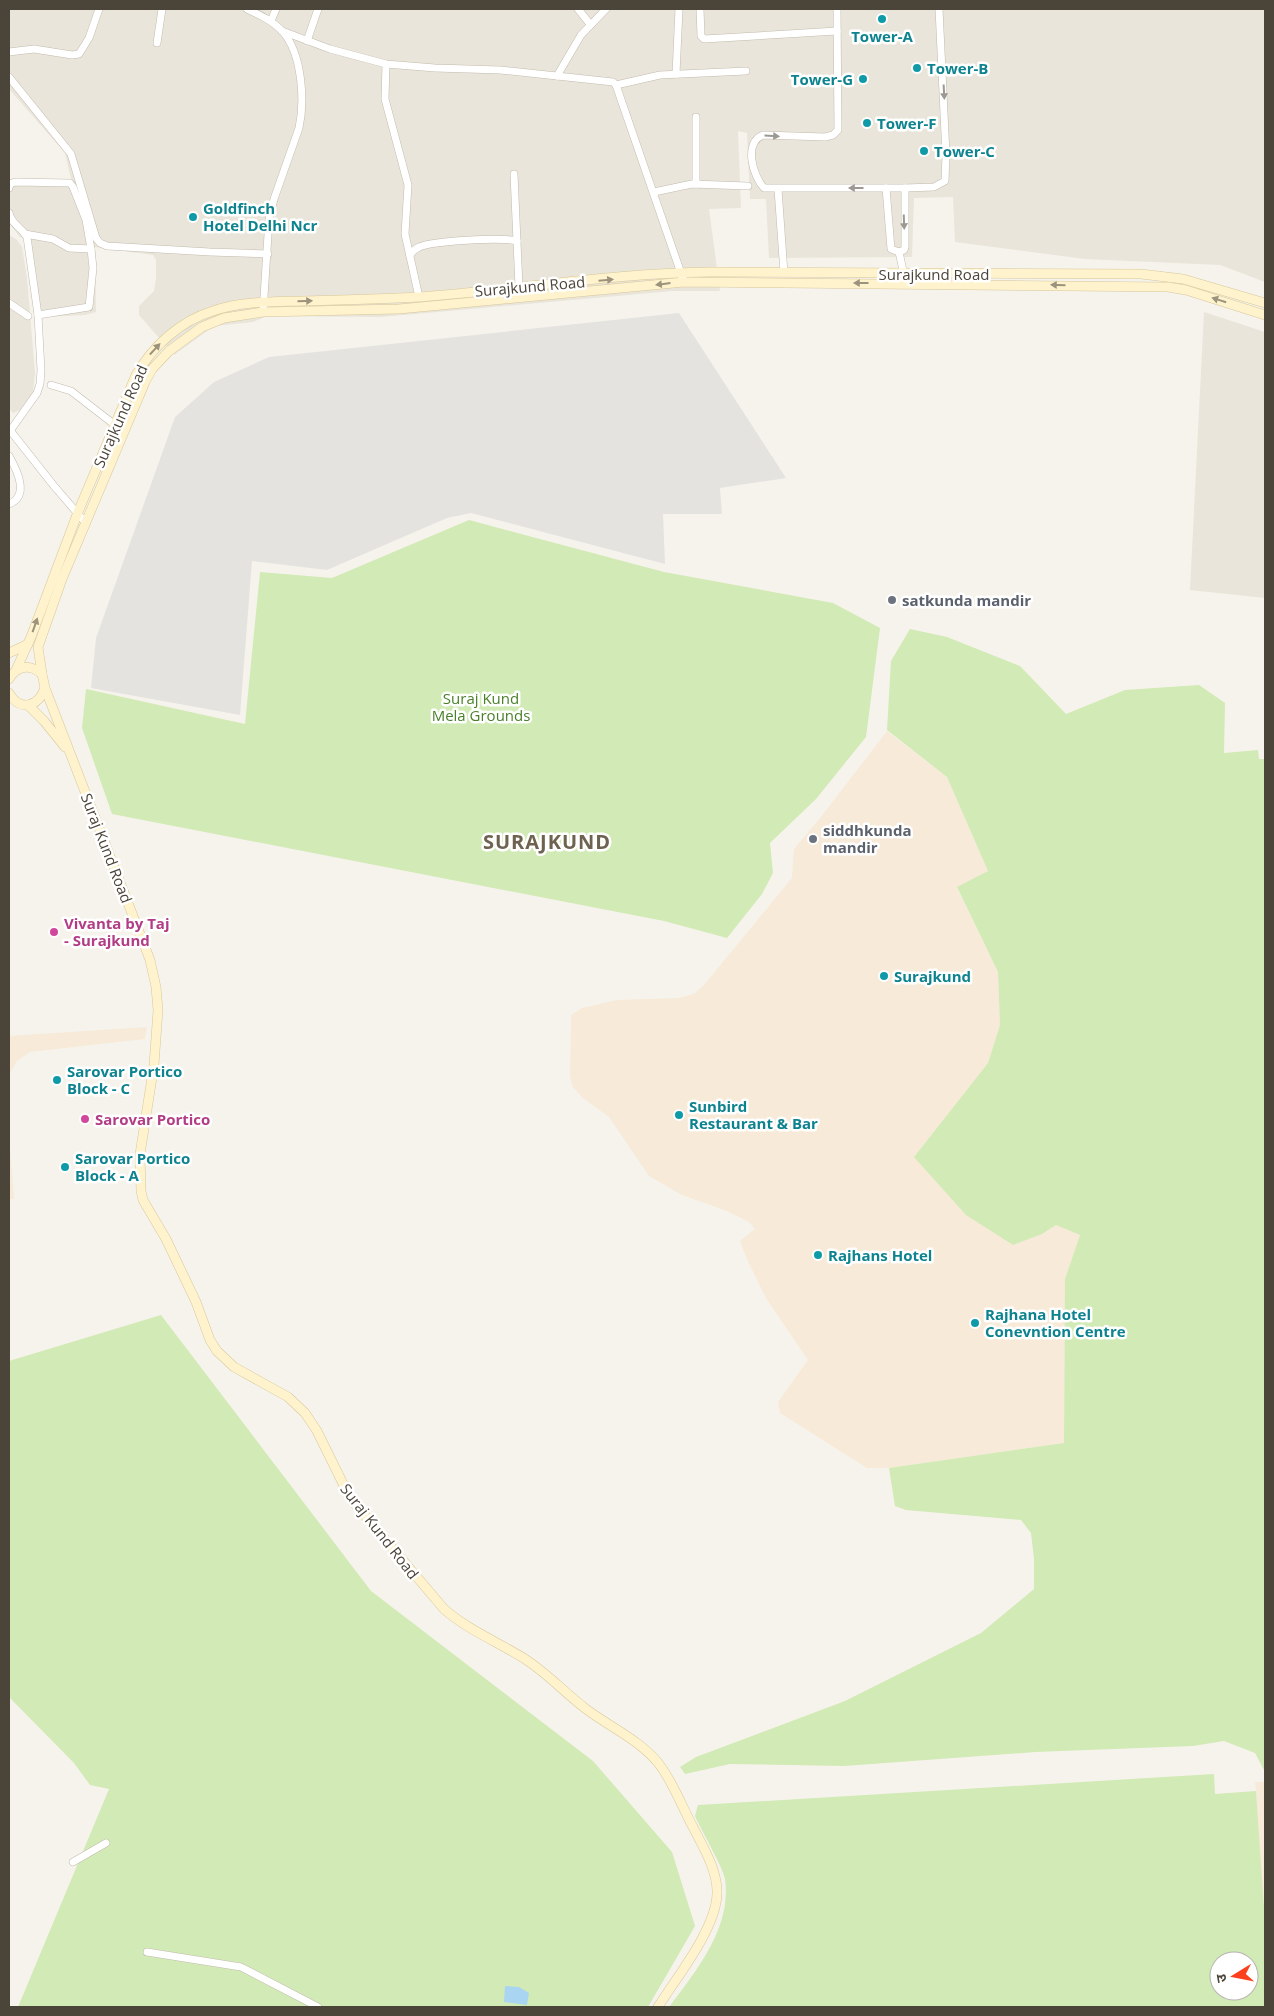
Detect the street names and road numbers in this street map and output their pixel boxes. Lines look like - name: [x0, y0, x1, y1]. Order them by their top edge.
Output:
- street label: Surajkund Road: [879, 264, 989, 284]
- street label: Surajkund Road: [474, 271, 586, 301]
- street label: Surajkund Road: [88, 361, 152, 471]
- street label: Suraj Kund Road: [77, 790, 137, 906]
- street label: Suraj Kund Road: [336, 1479, 424, 1583]

